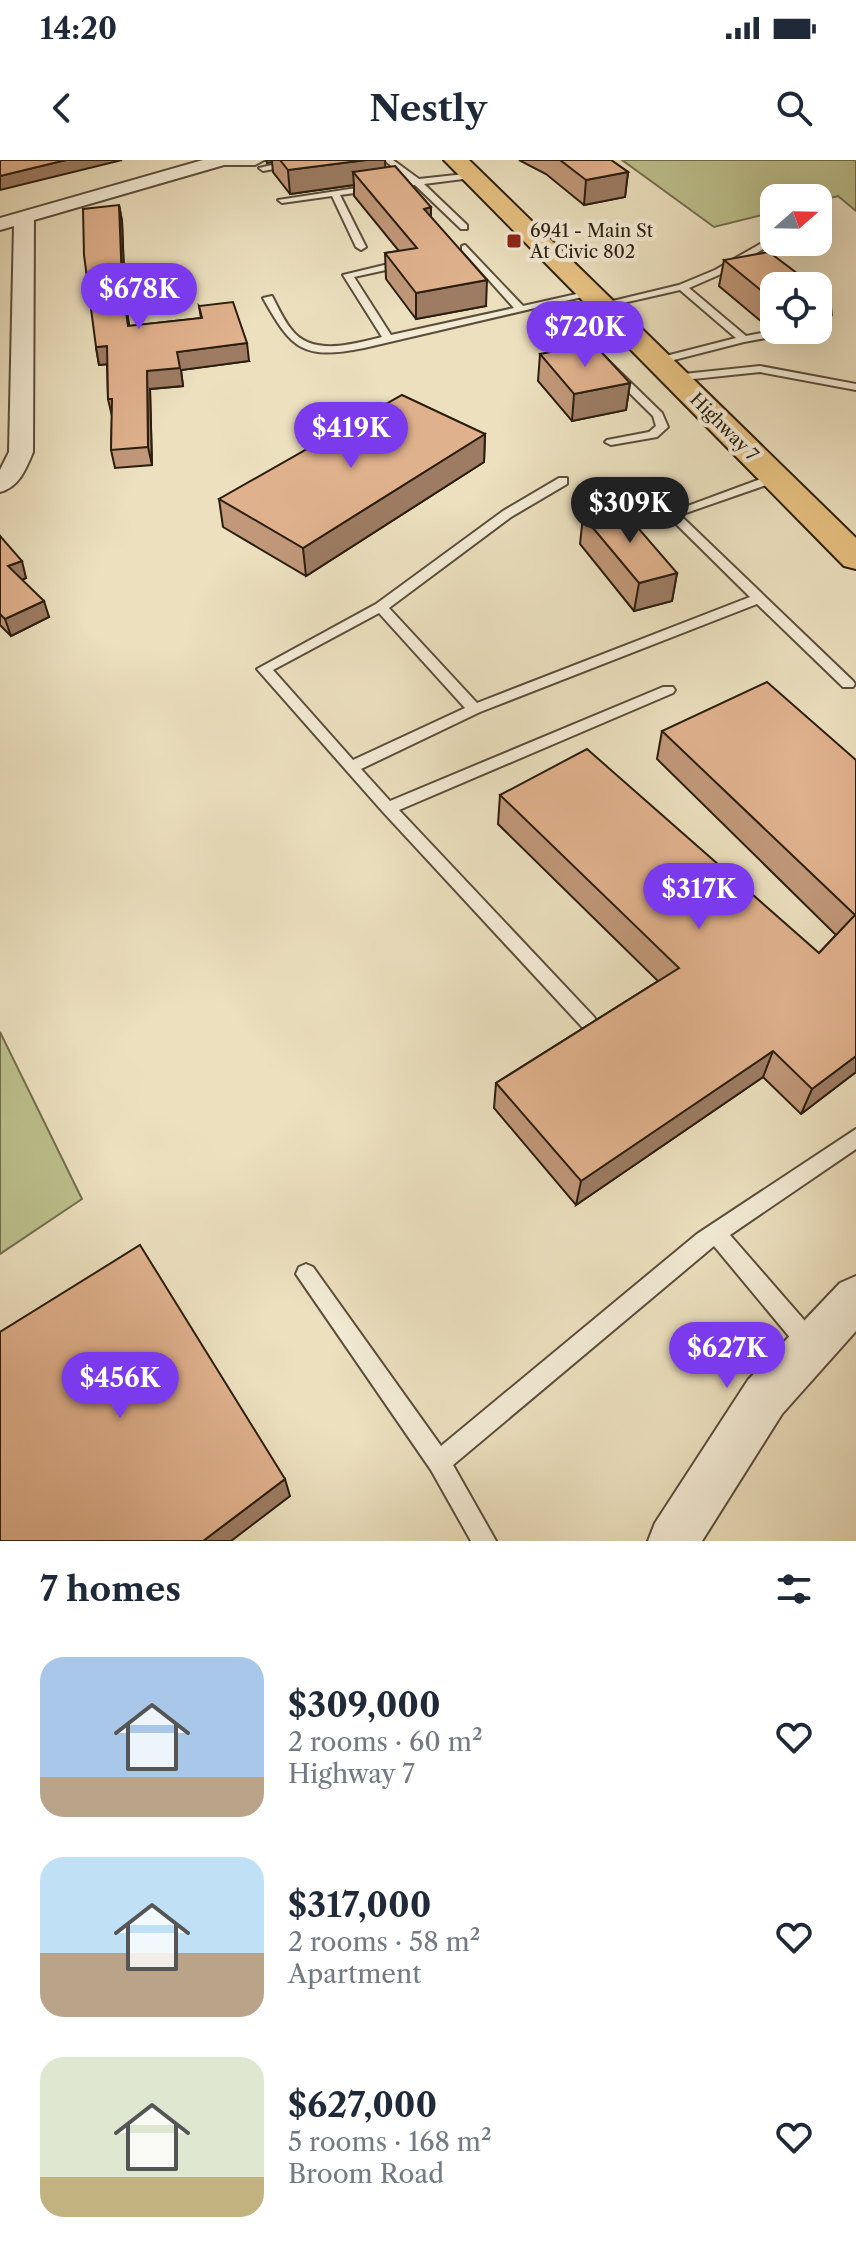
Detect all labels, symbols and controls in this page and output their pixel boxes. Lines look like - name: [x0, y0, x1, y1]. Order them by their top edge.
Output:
- text: 14:20: [40, 10, 117, 47]
- icon: back: [40, 86, 84, 130]
- text: Nestly: [369, 86, 487, 130]
- icon: search: [772, 86, 816, 130]
- north arrow: [760, 184, 832, 256]
- map controls: [760, 184, 832, 344]
- place label: 6941 - Main St At Civic 802: [529, 220, 654, 263]
- marker: 6941 - Main St At Civic 802: [505, 232, 523, 250]
- pin: $678K: [83, 263, 195, 331]
- button: locate: [760, 272, 832, 344]
- text: $678K: [99, 273, 179, 305]
- pin: $720K: [529, 301, 641, 369]
- text: $720K: [545, 311, 625, 343]
- street label: Highway 7: [685, 388, 763, 466]
- pin: $419K: [295, 402, 407, 470]
- text: $419K: [312, 412, 390, 444]
- pin: $309K: [574, 477, 686, 545]
- text: $309K: [589, 487, 671, 519]
- pin: $317K: [643, 863, 755, 931]
- text: $317K: [661, 873, 737, 905]
- pin: $627K: [671, 1322, 783, 1390]
- text: $627K: [687, 1332, 767, 1364]
- pin: $456K: [64, 1352, 176, 1420]
- text: $456K: [80, 1362, 160, 1394]
- icon: filters: [772, 1567, 816, 1611]
- text: 7 homes: [40, 1568, 181, 1610]
- text: $309,000: [288, 1684, 441, 1726]
- icon: home: [104, 1689, 200, 1785]
- icon: heart: [772, 1715, 816, 1759]
- text: 2 rooms · 60 m²: [288, 1726, 483, 1758]
- text: Highway 7: [288, 1758, 415, 1790]
- text: $317,000: [288, 1884, 431, 1926]
- icon: home: [104, 1889, 200, 1985]
- icon: heart: [772, 1915, 816, 1959]
- text: 2 rooms · 58 m²: [288, 1926, 480, 1958]
- text: Apartment: [288, 1958, 421, 1990]
- text: $627,000: [288, 2084, 437, 2126]
- icon: home: [104, 2089, 200, 2185]
- icon: heart: [772, 2115, 816, 2159]
- text: 5 rooms · 168 m²: [288, 2126, 492, 2158]
- text: Broom Road: [288, 2158, 444, 2190]

